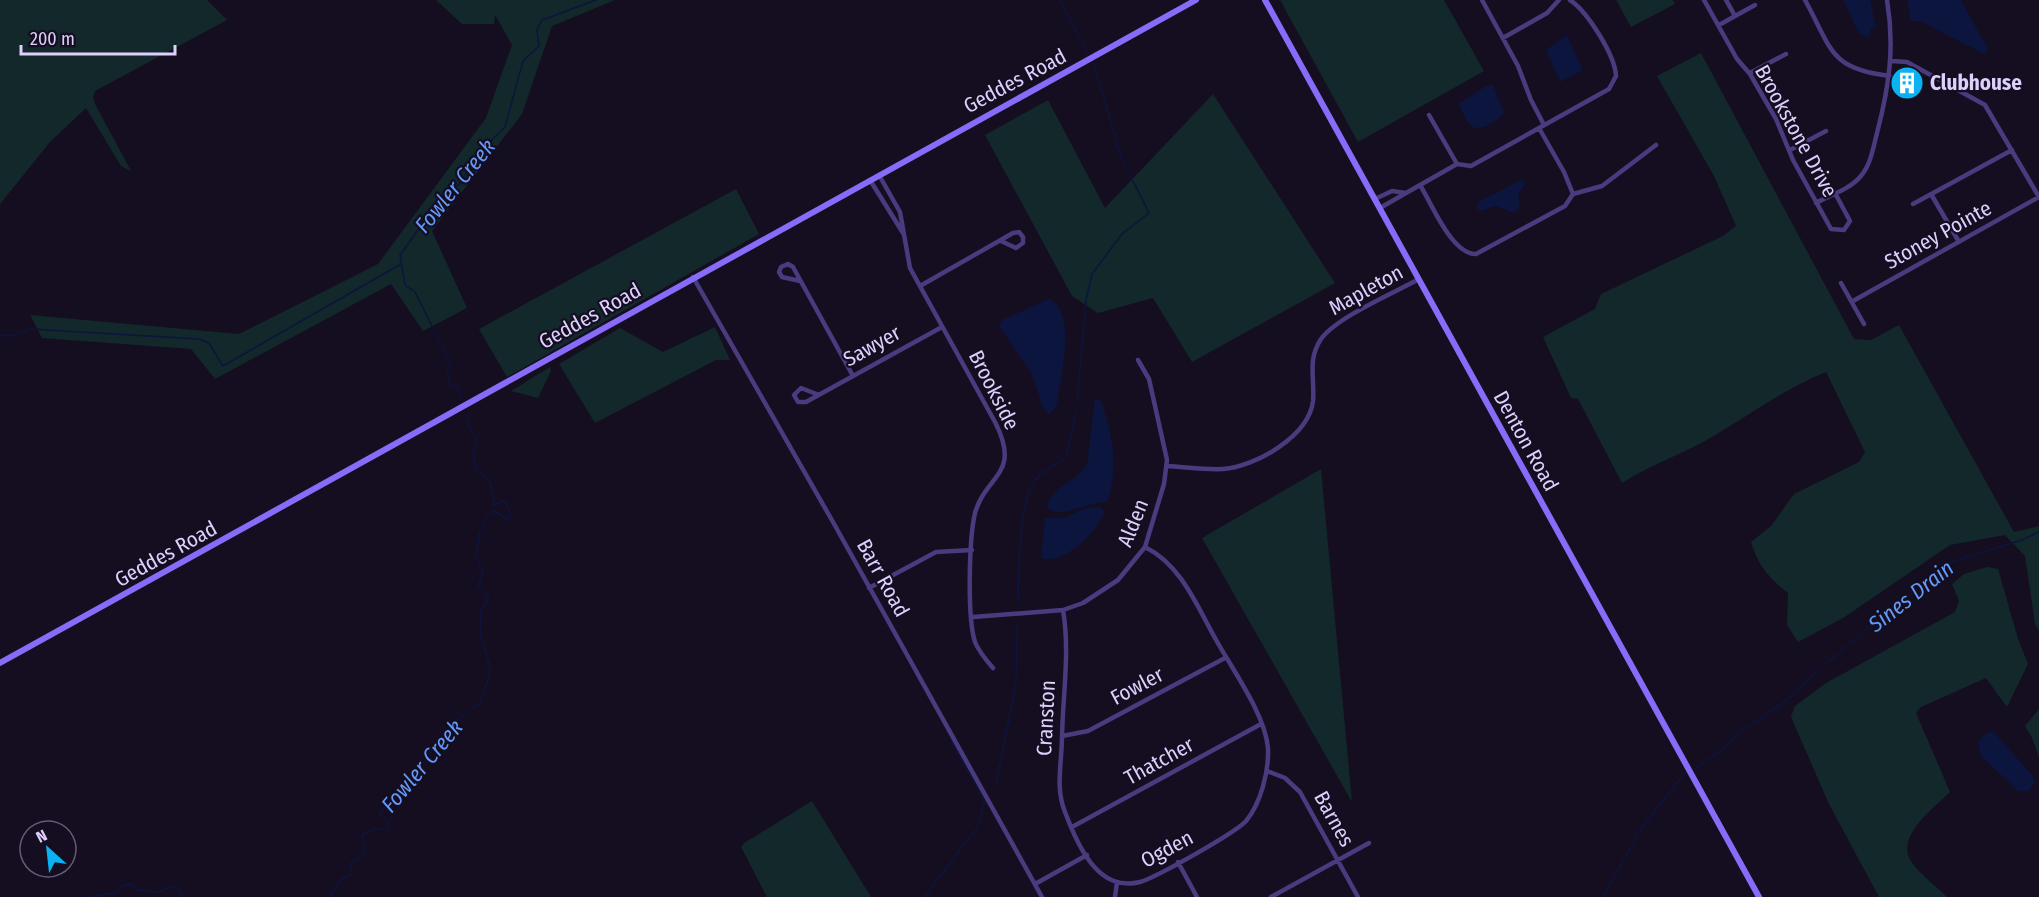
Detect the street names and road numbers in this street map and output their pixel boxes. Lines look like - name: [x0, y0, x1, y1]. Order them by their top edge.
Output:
- street label: Geddes Road: [959, 43, 1071, 119]
- street label: Brookstone Drive: [1749, 60, 1843, 202]
- street label: Stoney Pointe: [1880, 195, 1996, 275]
- street label: Mapleton: [1324, 259, 1408, 321]
- street label: Geddes Road: [534, 277, 646, 355]
- street label: Sawyer: [839, 319, 906, 372]
- street label: Brookside: [963, 346, 1025, 434]
- street label: Denton Road: [1488, 386, 1564, 496]
- street label: Alden: [1112, 495, 1154, 551]
- street label: Geddes Road: [110, 515, 222, 593]
- street label: Barr Road: [851, 535, 915, 621]
- street label: Fowler: [1106, 661, 1169, 711]
- street label: Cranston: [1031, 679, 1061, 757]
- street label: Thatcher: [1120, 731, 1199, 791]
- street label: Barnes: [1308, 787, 1360, 851]
- street label: Ogden: [1136, 825, 1198, 873]

